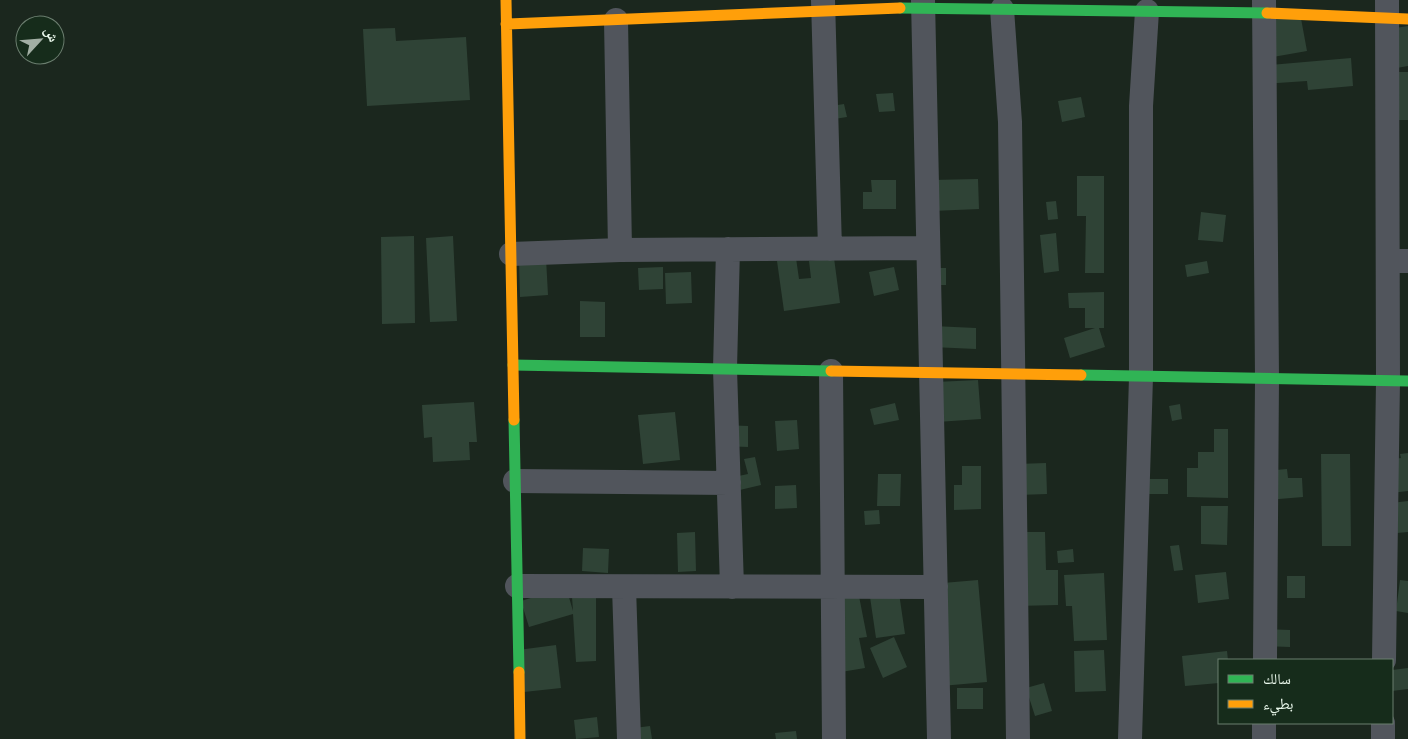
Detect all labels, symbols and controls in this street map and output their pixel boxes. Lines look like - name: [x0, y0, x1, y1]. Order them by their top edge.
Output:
- north arrow: [15, 15, 65, 65]
- text: ش: [40, 24, 63, 45]
- legend: [1218, 659, 1393, 724]
- text: سالك: [1263, 669, 1291, 688]
- text: بطيء: [1263, 694, 1293, 716]

